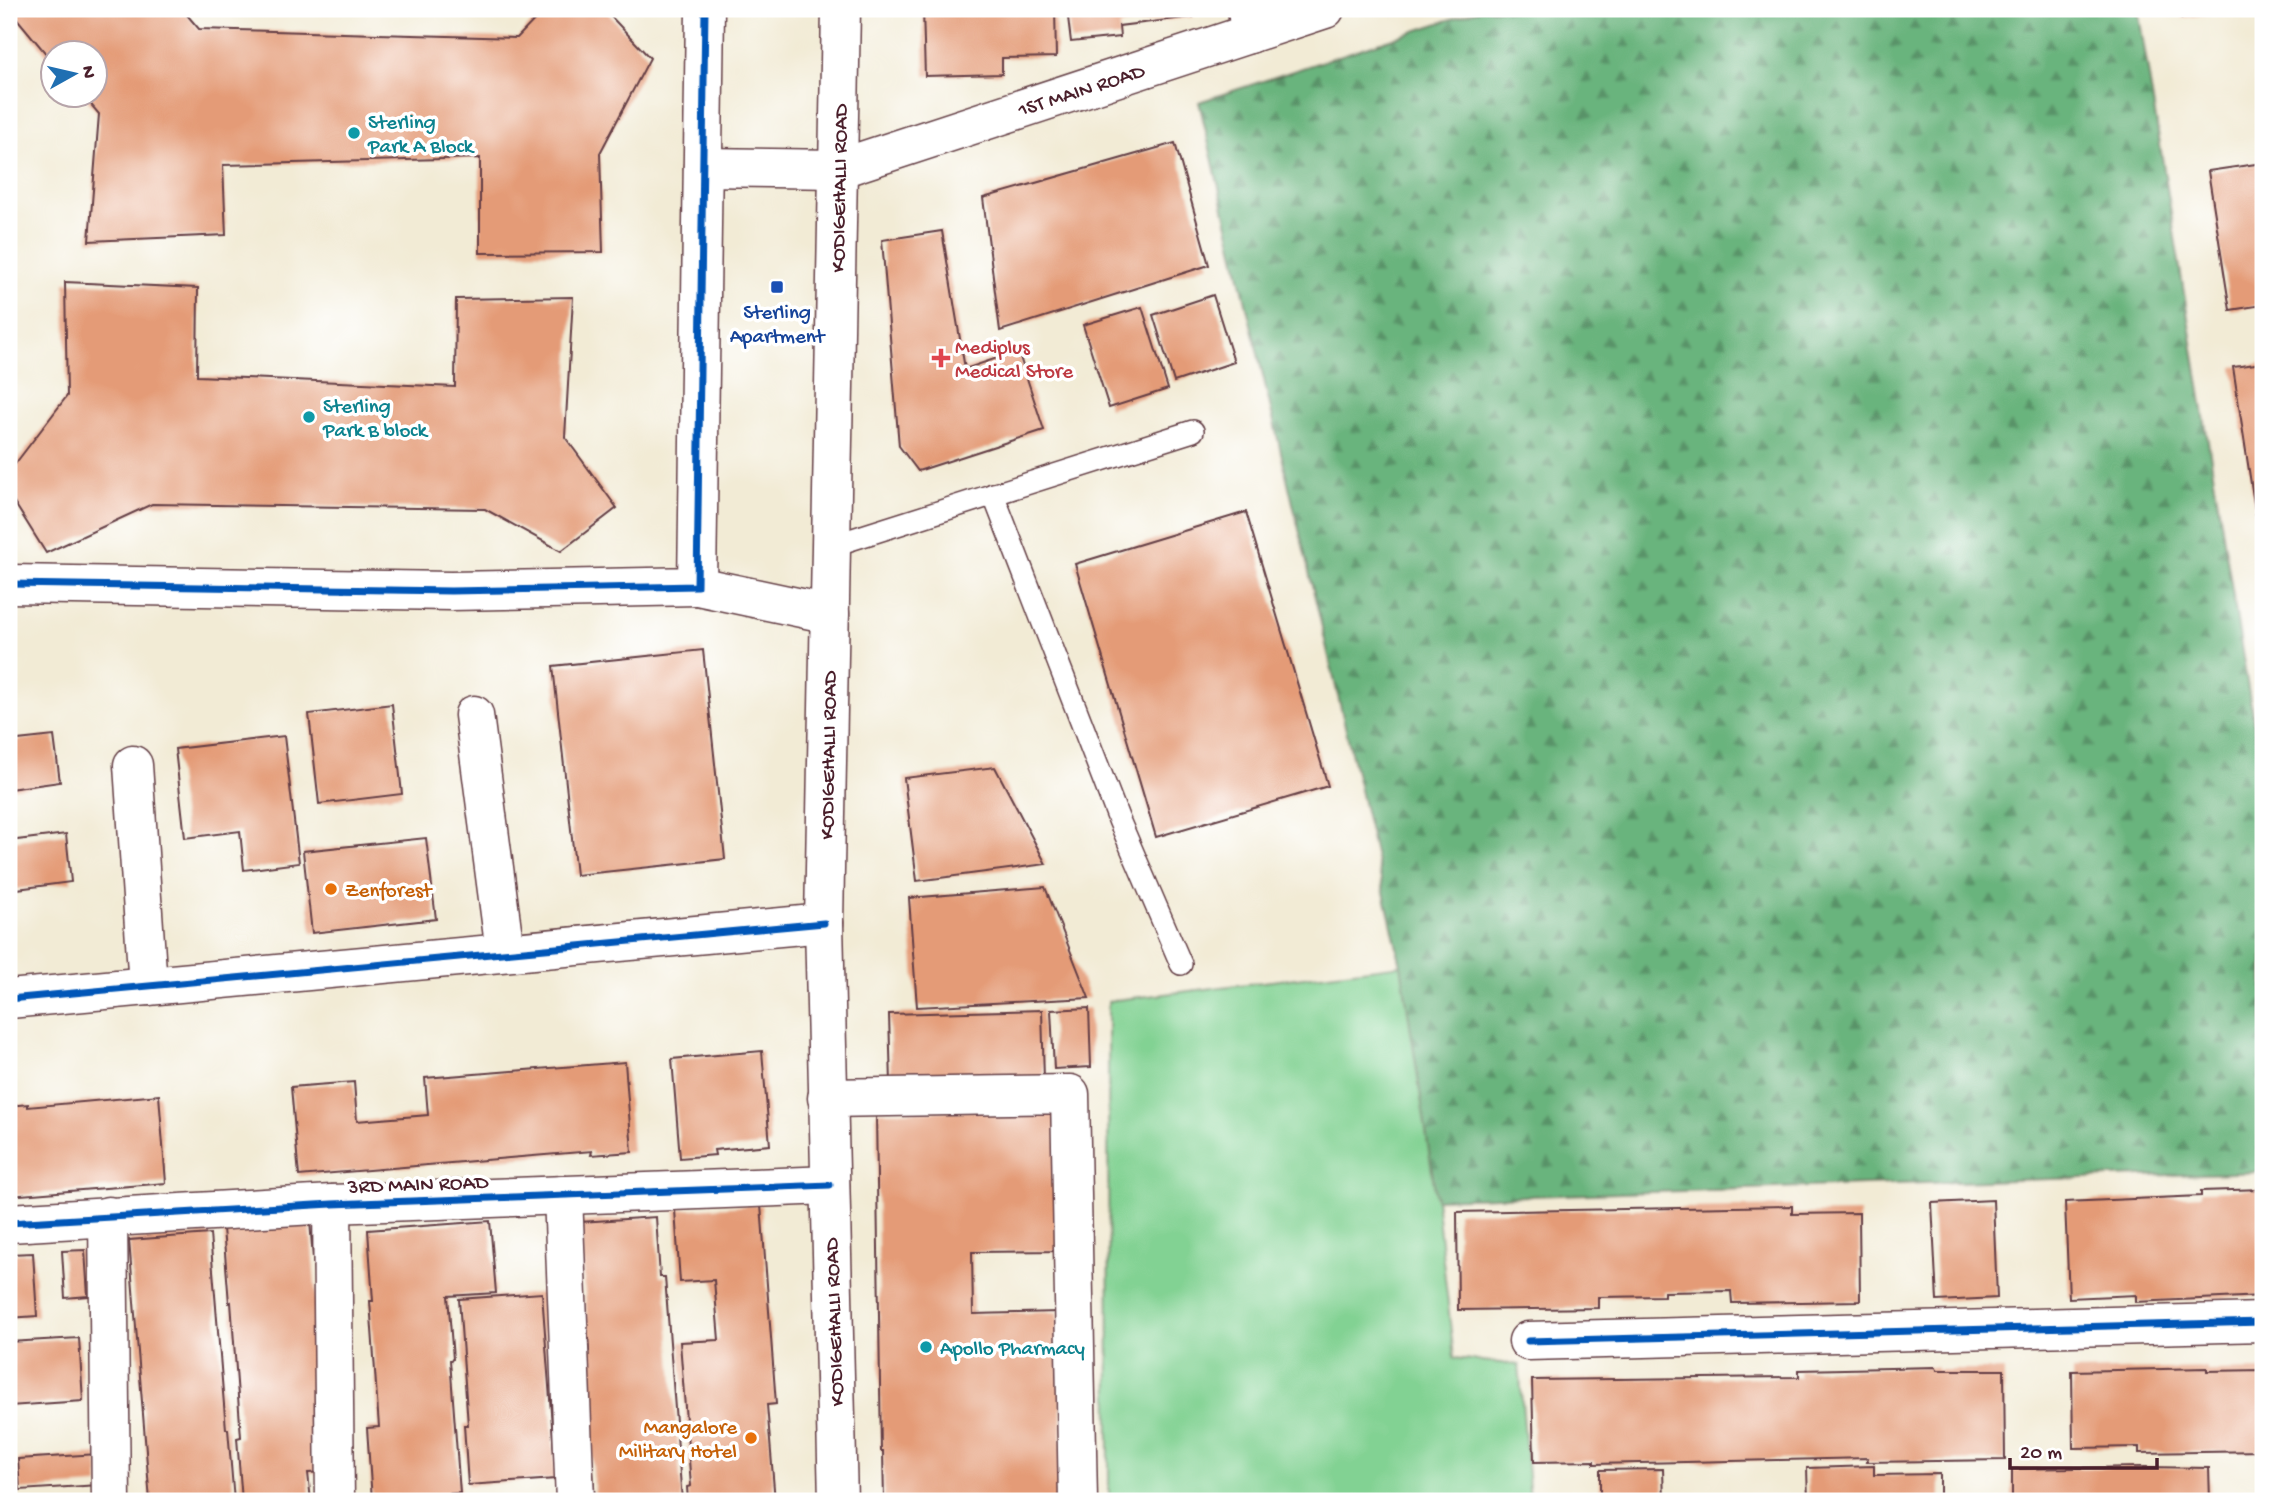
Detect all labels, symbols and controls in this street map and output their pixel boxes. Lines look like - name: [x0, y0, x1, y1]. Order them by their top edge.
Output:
- north arrow: [38, 38, 108, 108]
- street label: 1ST MAIN ROAD: [1015, 60, 1149, 125]
- text: N: [75, 64, 100, 80]
- street label: KODIGEHALLI ROAD: [828, 103, 855, 273]
- place label: Sterling Park A Block: [367, 112, 476, 161]
- marker: Sterling Park A Block: [346, 125, 362, 141]
- marker: Sterling Apartment: [769, 279, 785, 295]
- place label: Sterling Apartment: [730, 302, 827, 351]
- place label: Mediplus Medical Store: [955, 337, 1074, 386]
- marker: Mediplus Medical Store: [933, 350, 949, 366]
- place label: Sterling Park B block: [322, 396, 429, 445]
- marker: Sterling Park B block: [301, 409, 317, 425]
- street label: KODIGEHALLI ROAD: [817, 670, 844, 840]
- place label: Zenforest: [345, 880, 434, 905]
- marker: Zenforest: [323, 881, 339, 897]
- street label: 3RD MAIN ROAD: [346, 1172, 489, 1201]
- street label: KODIGEHALLI ROAD: [821, 1237, 852, 1407]
- place label: Apollo Pharmacy: [940, 1338, 1085, 1363]
- marker: Apollo Pharmacy: [918, 1339, 934, 1355]
- place label: Mangalore Military Hotel: [619, 1417, 738, 1466]
- scale bar: [2010, 1426, 2156, 1470]
- marker: Mangalore Military Hotel: [743, 1430, 759, 1446]
- text: 20 m: [2020, 1442, 2062, 1467]

